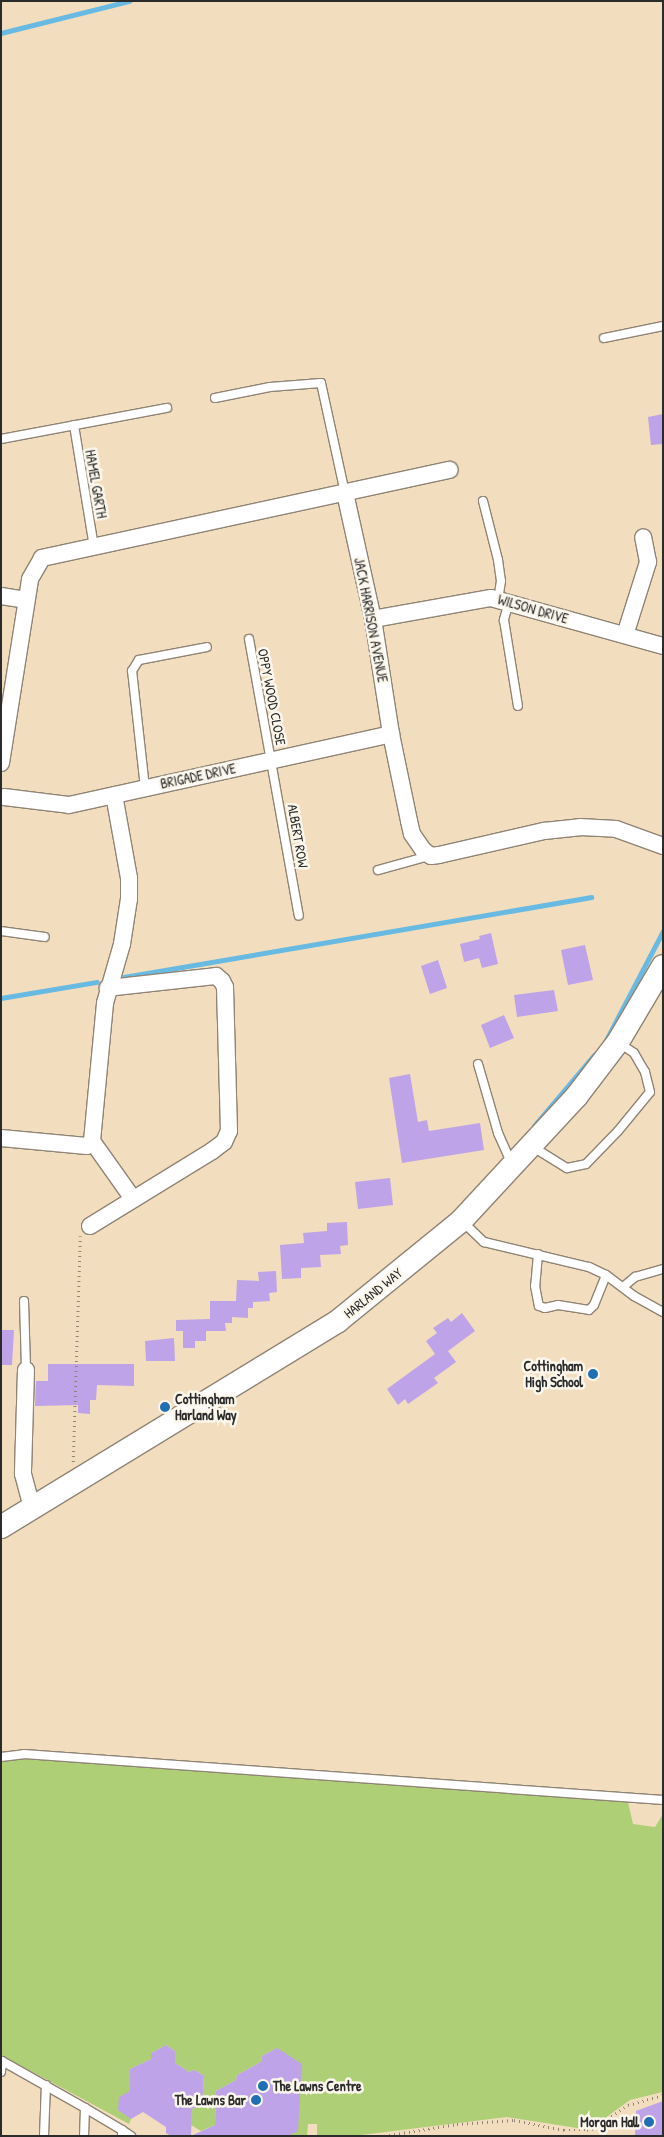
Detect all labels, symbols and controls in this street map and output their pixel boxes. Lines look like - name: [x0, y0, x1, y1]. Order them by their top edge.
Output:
- street label: HAMEL GARTH: [82, 448, 110, 520]
- street label: JACK HARRISON AVENUE: [351, 556, 391, 684]
- street label: WILSON DRIVE: [496, 591, 570, 627]
- street label: OPPY WOOD CLOSE: [254, 647, 290, 747]
- street label: BRIGADE DRIVE: [159, 760, 237, 792]
- street label: ALBERT ROW: [284, 803, 312, 869]
- street label: HARLAND WAY: [340, 1264, 406, 1322]
- place label: Cottingham High School: [523, 1358, 583, 1390]
- marker: Cottingham High School: [587, 1368, 599, 1380]
- place label: Cottingham Harland Way: [175, 1391, 237, 1424]
- marker: Cottingham Harland Way: [159, 1401, 171, 1413]
- place label: The Lawns Centre: [273, 2078, 362, 2094]
- marker: The Lawns Centre: [257, 2080, 269, 2092]
- place label: The Lawns Bar: [175, 2092, 246, 2108]
- marker: The Lawns Bar: [250, 2094, 262, 2106]
- place label: Morgan Hall: [580, 2114, 639, 2130]
- marker: Morgan Hall: [643, 2116, 655, 2128]

